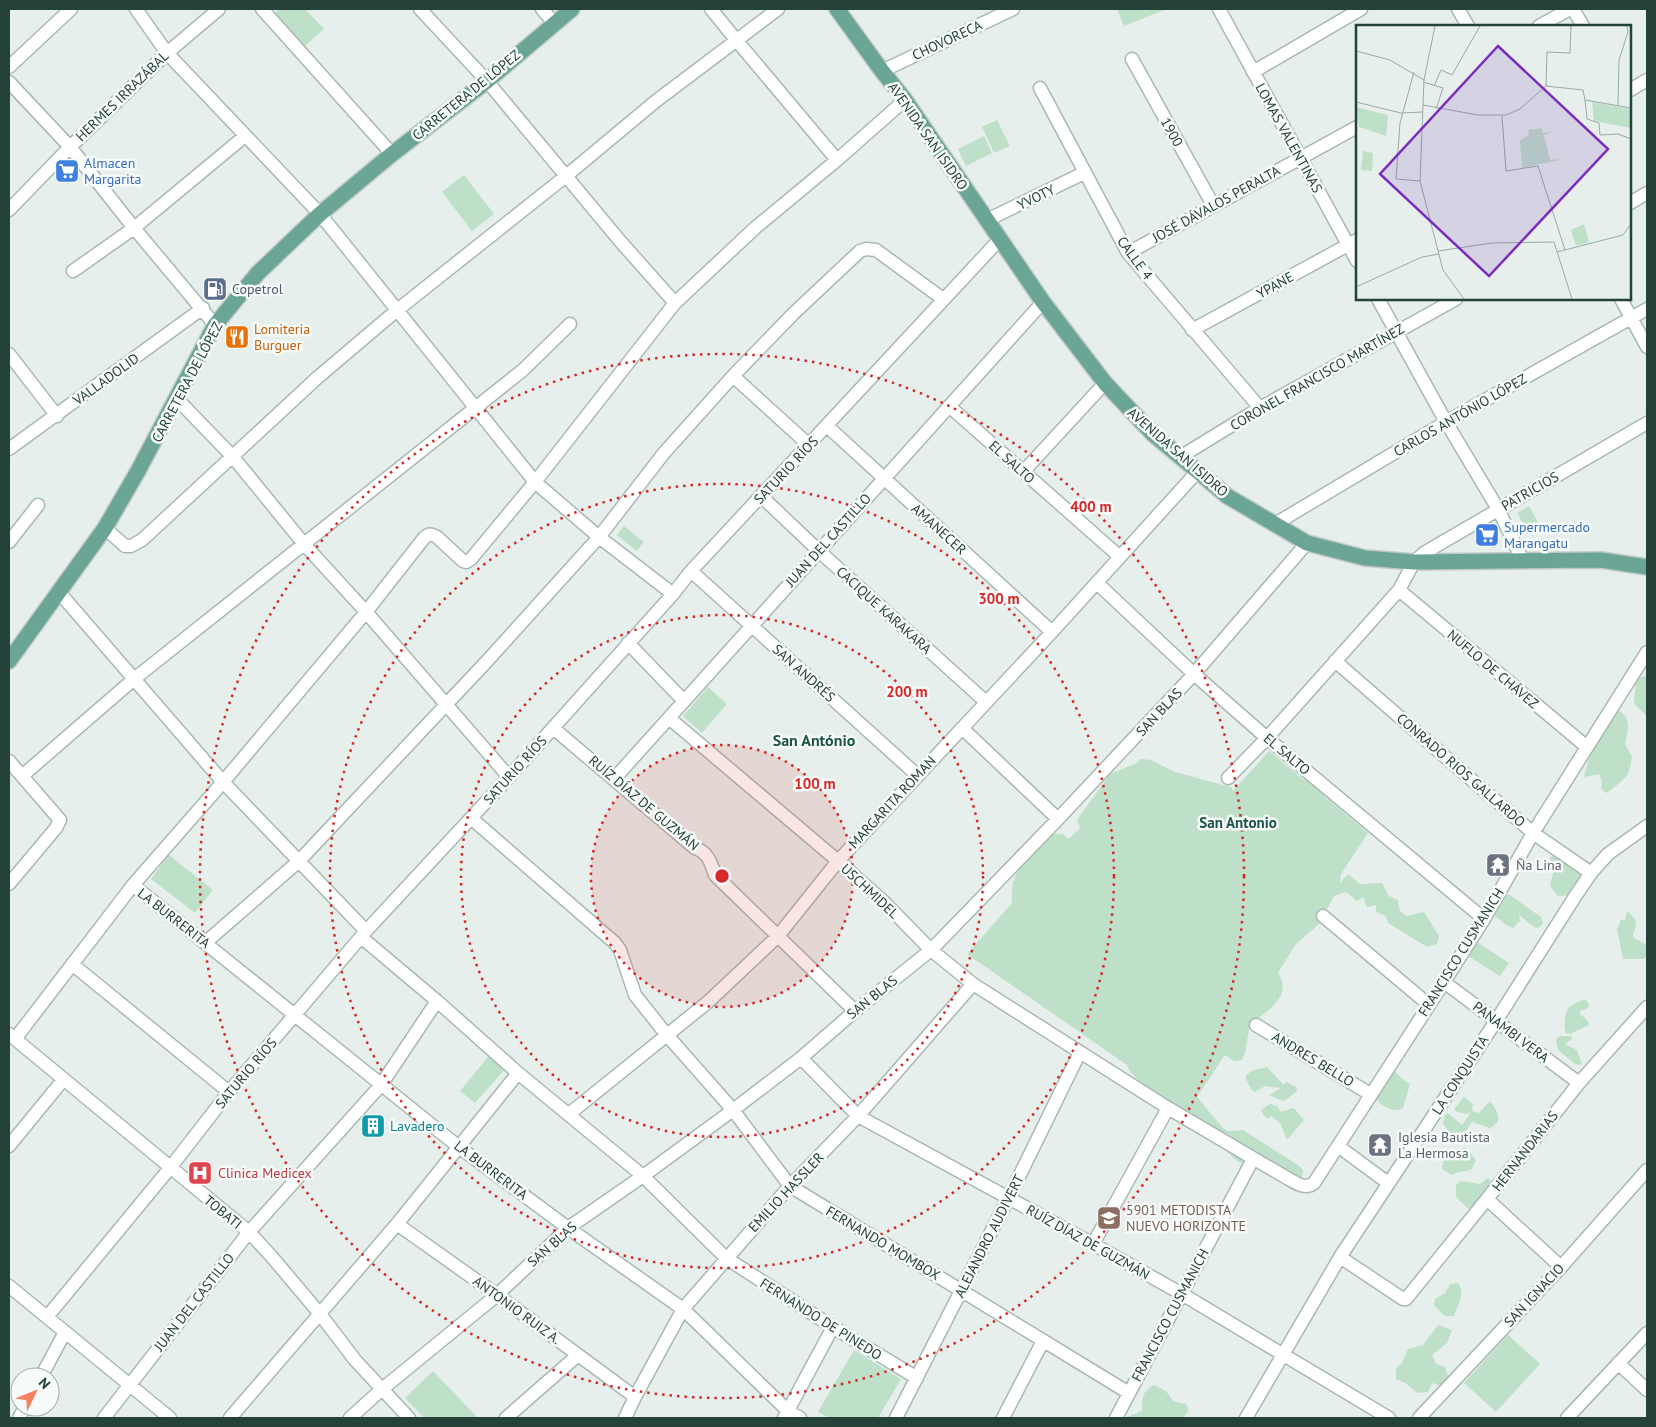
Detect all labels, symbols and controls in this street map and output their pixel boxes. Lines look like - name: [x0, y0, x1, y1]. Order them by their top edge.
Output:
- street label: CHOVORECA: [909, 16, 986, 64]
- inset map: [1356, 25, 1631, 300]
- street label: CARRETERA DE LÓPEZ: [408, 46, 524, 144]
- street label: HERMES IRRAZÁBAL: [72, 47, 172, 145]
- street label: AVENIDA SAN ISIDRO: [884, 79, 972, 193]
- street label: LOMAS VALENTINAS: [1251, 80, 1327, 196]
- street label: 1900: [1157, 114, 1187, 150]
- place label: Almacen Margarita: [84, 154, 141, 188]
- supermarket icon: Almacen Margarita: [54, 158, 80, 184]
- street label: JOSÉ DÁVALOS PERALTA: [1148, 161, 1284, 247]
- street label: YVOTY: [1014, 180, 1058, 214]
- street label: CALLE 4: [1113, 233, 1157, 283]
- street label: YPANE: [1253, 267, 1297, 303]
- fuel station icon: Copetrol: [202, 276, 228, 302]
- place label: Copetrol: [232, 280, 283, 298]
- street label: CARRETERA DE LÓPEZ: [148, 318, 227, 445]
- street label: CORONEL FRANCISCO MARTÍNEZ: [1227, 319, 1408, 434]
- place label: Lomiteria Burguer: [254, 320, 310, 354]
- restaurant icon: Lomiteria Burguer: [224, 324, 250, 350]
- street label: VALLADOLID: [69, 349, 143, 410]
- street label: CARLOS ANTÓNIO LÓPEZ: [1390, 369, 1530, 460]
- street label: AVENIDA SAN ISIDRO: [1124, 403, 1232, 501]
- street label: SATURIO RÍOS: [750, 432, 822, 508]
- street label: EL SALTO: [985, 437, 1039, 487]
- street label: PATRICIOS: [1498, 467, 1562, 515]
- street label: JUAN DEL CASTILLO: [781, 489, 875, 591]
- text: 400 m: [1070, 497, 1112, 516]
- street label: AMANECER: [908, 499, 970, 559]
- place label: Supermercado Marangatu: [1504, 518, 1590, 552]
- supermarket icon: Supermercado Marangatu: [1474, 522, 1500, 548]
- street label: CACIQUE KARAKARA: [833, 562, 936, 658]
- text: 300 m: [978, 589, 1020, 608]
- street label: NUFLO DE CHÁVEZ: [1444, 626, 1543, 713]
- street label: SAN ANDRÉS: [769, 640, 839, 706]
- text: 200 m: [886, 682, 928, 701]
- street label: SAN BLAS: [1132, 684, 1186, 740]
- street label: CONRADO RIOS GALLARDO: [1393, 709, 1529, 831]
- street label: EL SALTO: [1260, 729, 1314, 779]
- district label: San António: [773, 730, 856, 750]
- street label: SATURIO RÍOS: [479, 732, 551, 808]
- street label: RUÍZ DÍAZ DE GUZMÁN: [585, 752, 703, 854]
- street label: MARGARITA ROMAN: [844, 752, 940, 852]
- text: 100 m: [794, 774, 836, 793]
- district label: San Antonio: [1199, 813, 1277, 832]
- temple icon: Ña Lina: [1485, 852, 1511, 878]
- place label: Ña Lina: [1516, 856, 1562, 874]
- street label: USCHMIDEL: [837, 860, 903, 922]
- centre of rings: [713, 867, 731, 885]
- street label: LA BURRERITA: [134, 884, 215, 953]
- street label: FRANCISCO CUSMANICH: [1414, 884, 1508, 1020]
- street label: SAN BLAS: [843, 971, 901, 1023]
- street label: PANAMBI VERA: [1469, 997, 1553, 1067]
- street label: ANDRES BELLO: [1269, 1027, 1357, 1091]
- street label: LA CONQUISTA: [1428, 1031, 1493, 1118]
- street label: SATURIO RÍOS: [211, 1034, 281, 1112]
- street label: HERNANDARIAS: [1488, 1107, 1562, 1195]
- building icon: Lavadero: [360, 1113, 386, 1139]
- place label: Lavadero: [390, 1117, 445, 1135]
- place label: Iglesia Bautista La Hermosa: [1398, 1128, 1490, 1162]
- temple icon: Iglesia Bautista La Hermosa: [1367, 1132, 1393, 1158]
- street label: LA BURRERITA: [451, 1136, 532, 1204]
- street label: EMILIO HASSLER: [744, 1148, 828, 1236]
- hospital icon: Clinica Medicex: [187, 1160, 213, 1186]
- place label: Clinica Medicex: [218, 1164, 312, 1182]
- street label: ALEJANDRO AUDIVERT: [950, 1171, 1028, 1301]
- street label: TOBATI: [200, 1191, 246, 1233]
- street label: RUÍZ DÍAZ DE GUZMÁN: [1023, 1201, 1153, 1283]
- place label: 5901 METODISTA NUEVO HORIZONTE: [1126, 1201, 1246, 1235]
- street label: FERNANDO MOMBOX: [823, 1202, 944, 1284]
- school or university icon: 5901 METODISTA NUEVO HORIZONTE: [1096, 1205, 1122, 1231]
- street label: SAN BLAS: [523, 1218, 581, 1270]
- street label: FRANCISCO CUSMANICH: [1127, 1245, 1213, 1385]
- street label: JUAN DEL CASTILLO: [149, 1249, 238, 1356]
- street label: SAN IGNACIO: [1500, 1259, 1568, 1331]
- street label: ANTONIO RUIZ A.: [469, 1272, 565, 1348]
- street label: FERNANDO DE PINEDO: [757, 1274, 885, 1364]
- north arrow: [10, 1367, 60, 1417]
- text: N: [35, 1374, 54, 1393]

